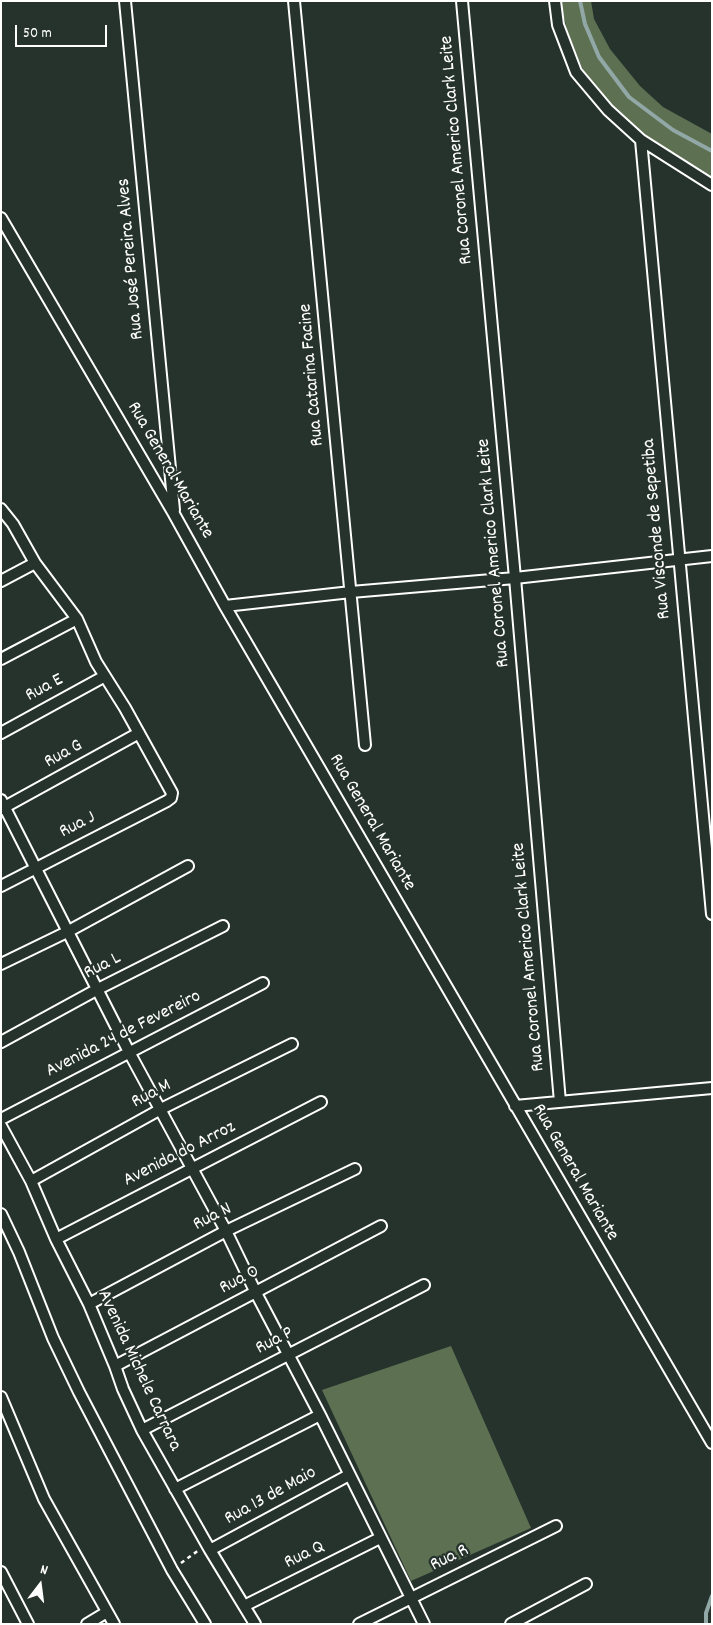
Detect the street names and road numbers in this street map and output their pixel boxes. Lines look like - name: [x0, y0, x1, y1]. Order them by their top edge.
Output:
- street label: Rua Coronel Americo Clark Leite: [437, 35, 479, 265]
- street label: Rua José Pereira Alves: [114, 177, 150, 341]
- street label: Rua Catarina Facine: [295, 303, 331, 447]
- street label: Rua General Mariante: [121, 399, 217, 543]
- street label: Rua Coronel Americo Clark Leite: [474, 438, 516, 668]
- street label: Rua Visconde de Sepetiba: [639, 438, 677, 620]
- street label: Rua E: [22, 670, 68, 708]
- street label: Rua G: [41, 735, 87, 775]
- street label: Rua General Mariante: [323, 751, 419, 895]
- street label: Rua J: [56, 807, 100, 845]
- street label: Rua Coronel Americo Clark Leite: [509, 842, 551, 1072]
- street label: Rua L: [81, 948, 125, 986]
- street label: Avenida 24 de Fevereiro: [43, 986, 205, 1084]
- street label: Rua M: [128, 1075, 176, 1115]
- street label: Rua General Mariante: [526, 1101, 622, 1245]
- street label: Avenida do Arroz: [120, 1117, 240, 1193]
- street label: Rua N: [190, 1199, 236, 1237]
- street label: Rua O: [216, 1261, 264, 1301]
- street label: Avenida Michele Carrara: [91, 1287, 185, 1455]
- street label: Rua P: [252, 1323, 298, 1361]
- street label: Rua 13 de Maio: [221, 1462, 321, 1532]
- street label: Rua Q: [281, 1537, 329, 1575]
- street label: Rua R: [427, 1540, 473, 1578]

